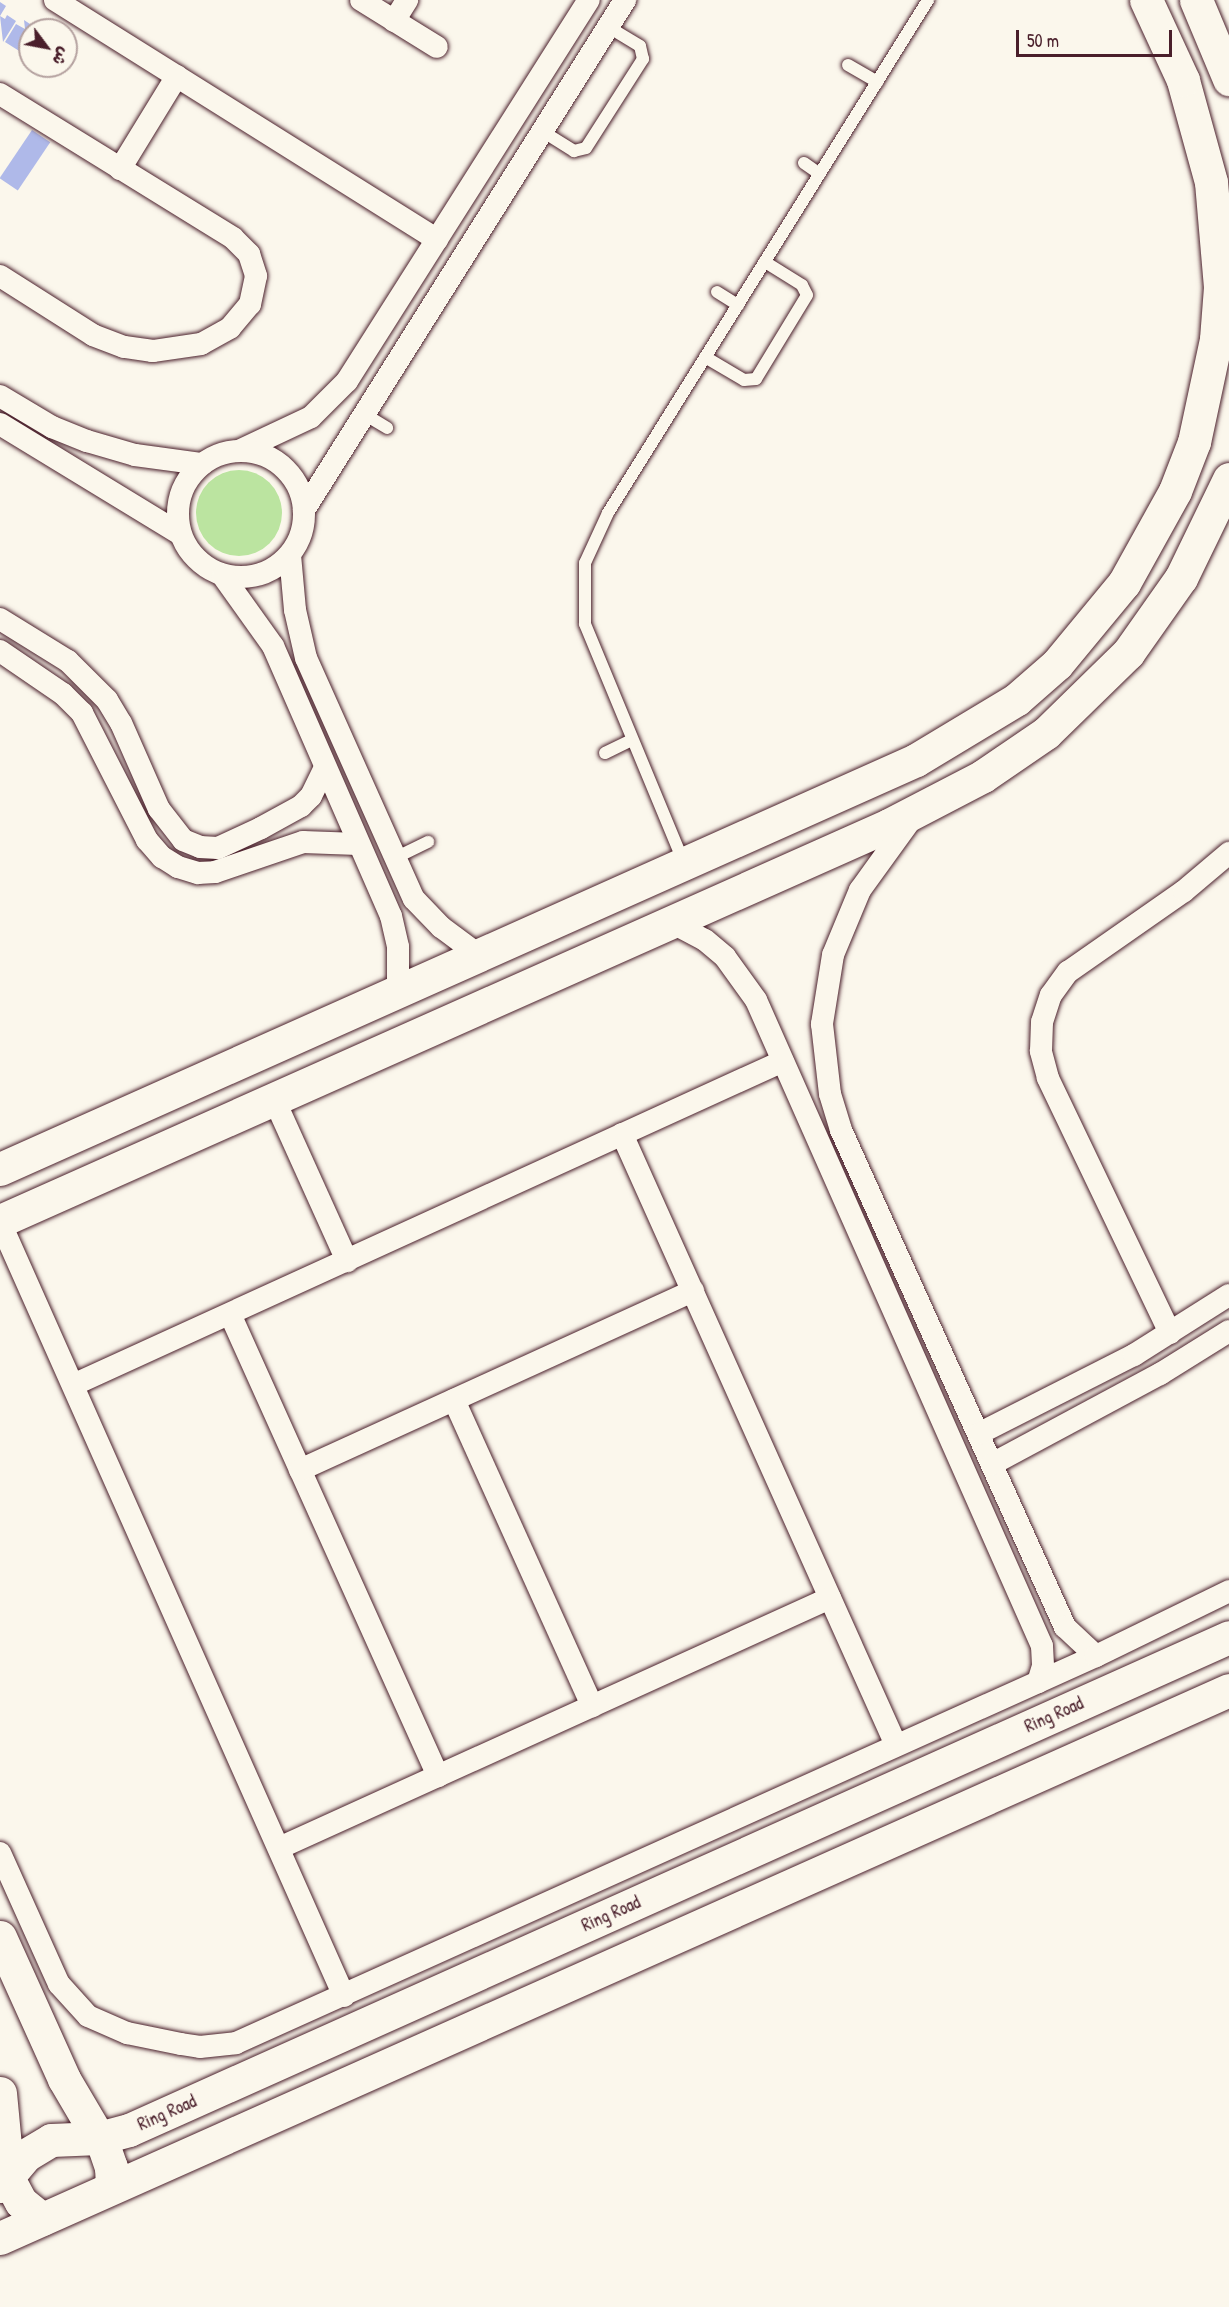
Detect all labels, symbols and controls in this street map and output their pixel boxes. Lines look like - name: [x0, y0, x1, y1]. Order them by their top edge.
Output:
- north arrow: [18, 18, 78, 78]
- scale bar: [1019, 18, 1175, 56]
- text: 50 m: [1027, 28, 1059, 53]
- text: ش: [48, 43, 76, 70]
- street label: Ring Road: [1021, 1693, 1087, 1737]
- street label: Ring Road: [578, 1892, 644, 1936]
- street label: Ring Road: [134, 2091, 200, 2135]

